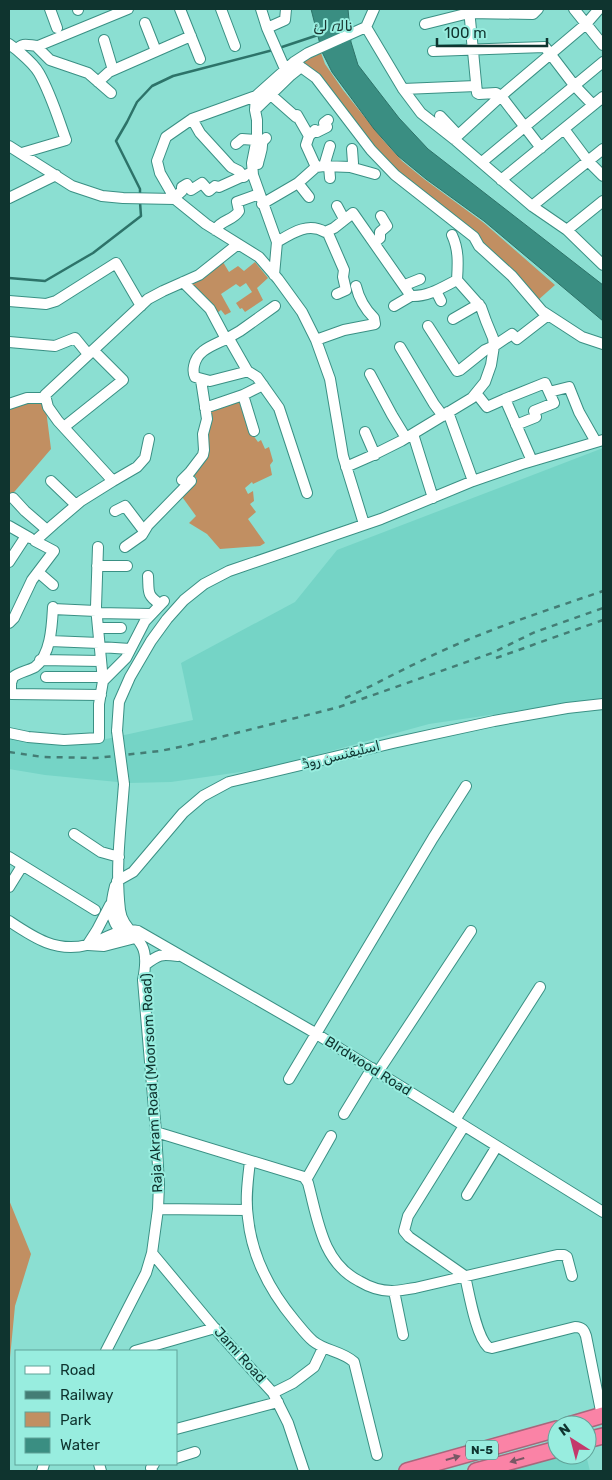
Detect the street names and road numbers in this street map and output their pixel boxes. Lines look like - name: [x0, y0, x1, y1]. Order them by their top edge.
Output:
- street label: اسٹیفنسن روڈ: [300, 737, 382, 773]
- street label: Raja Akram Road (Moorsom Road): [138, 973, 166, 1193]
- street label: BIrdwood Road: [322, 1033, 414, 1099]
- street label: Jami Road: [211, 1324, 269, 1386]
- road number: N-5: [466, 1440, 498, 1460]

